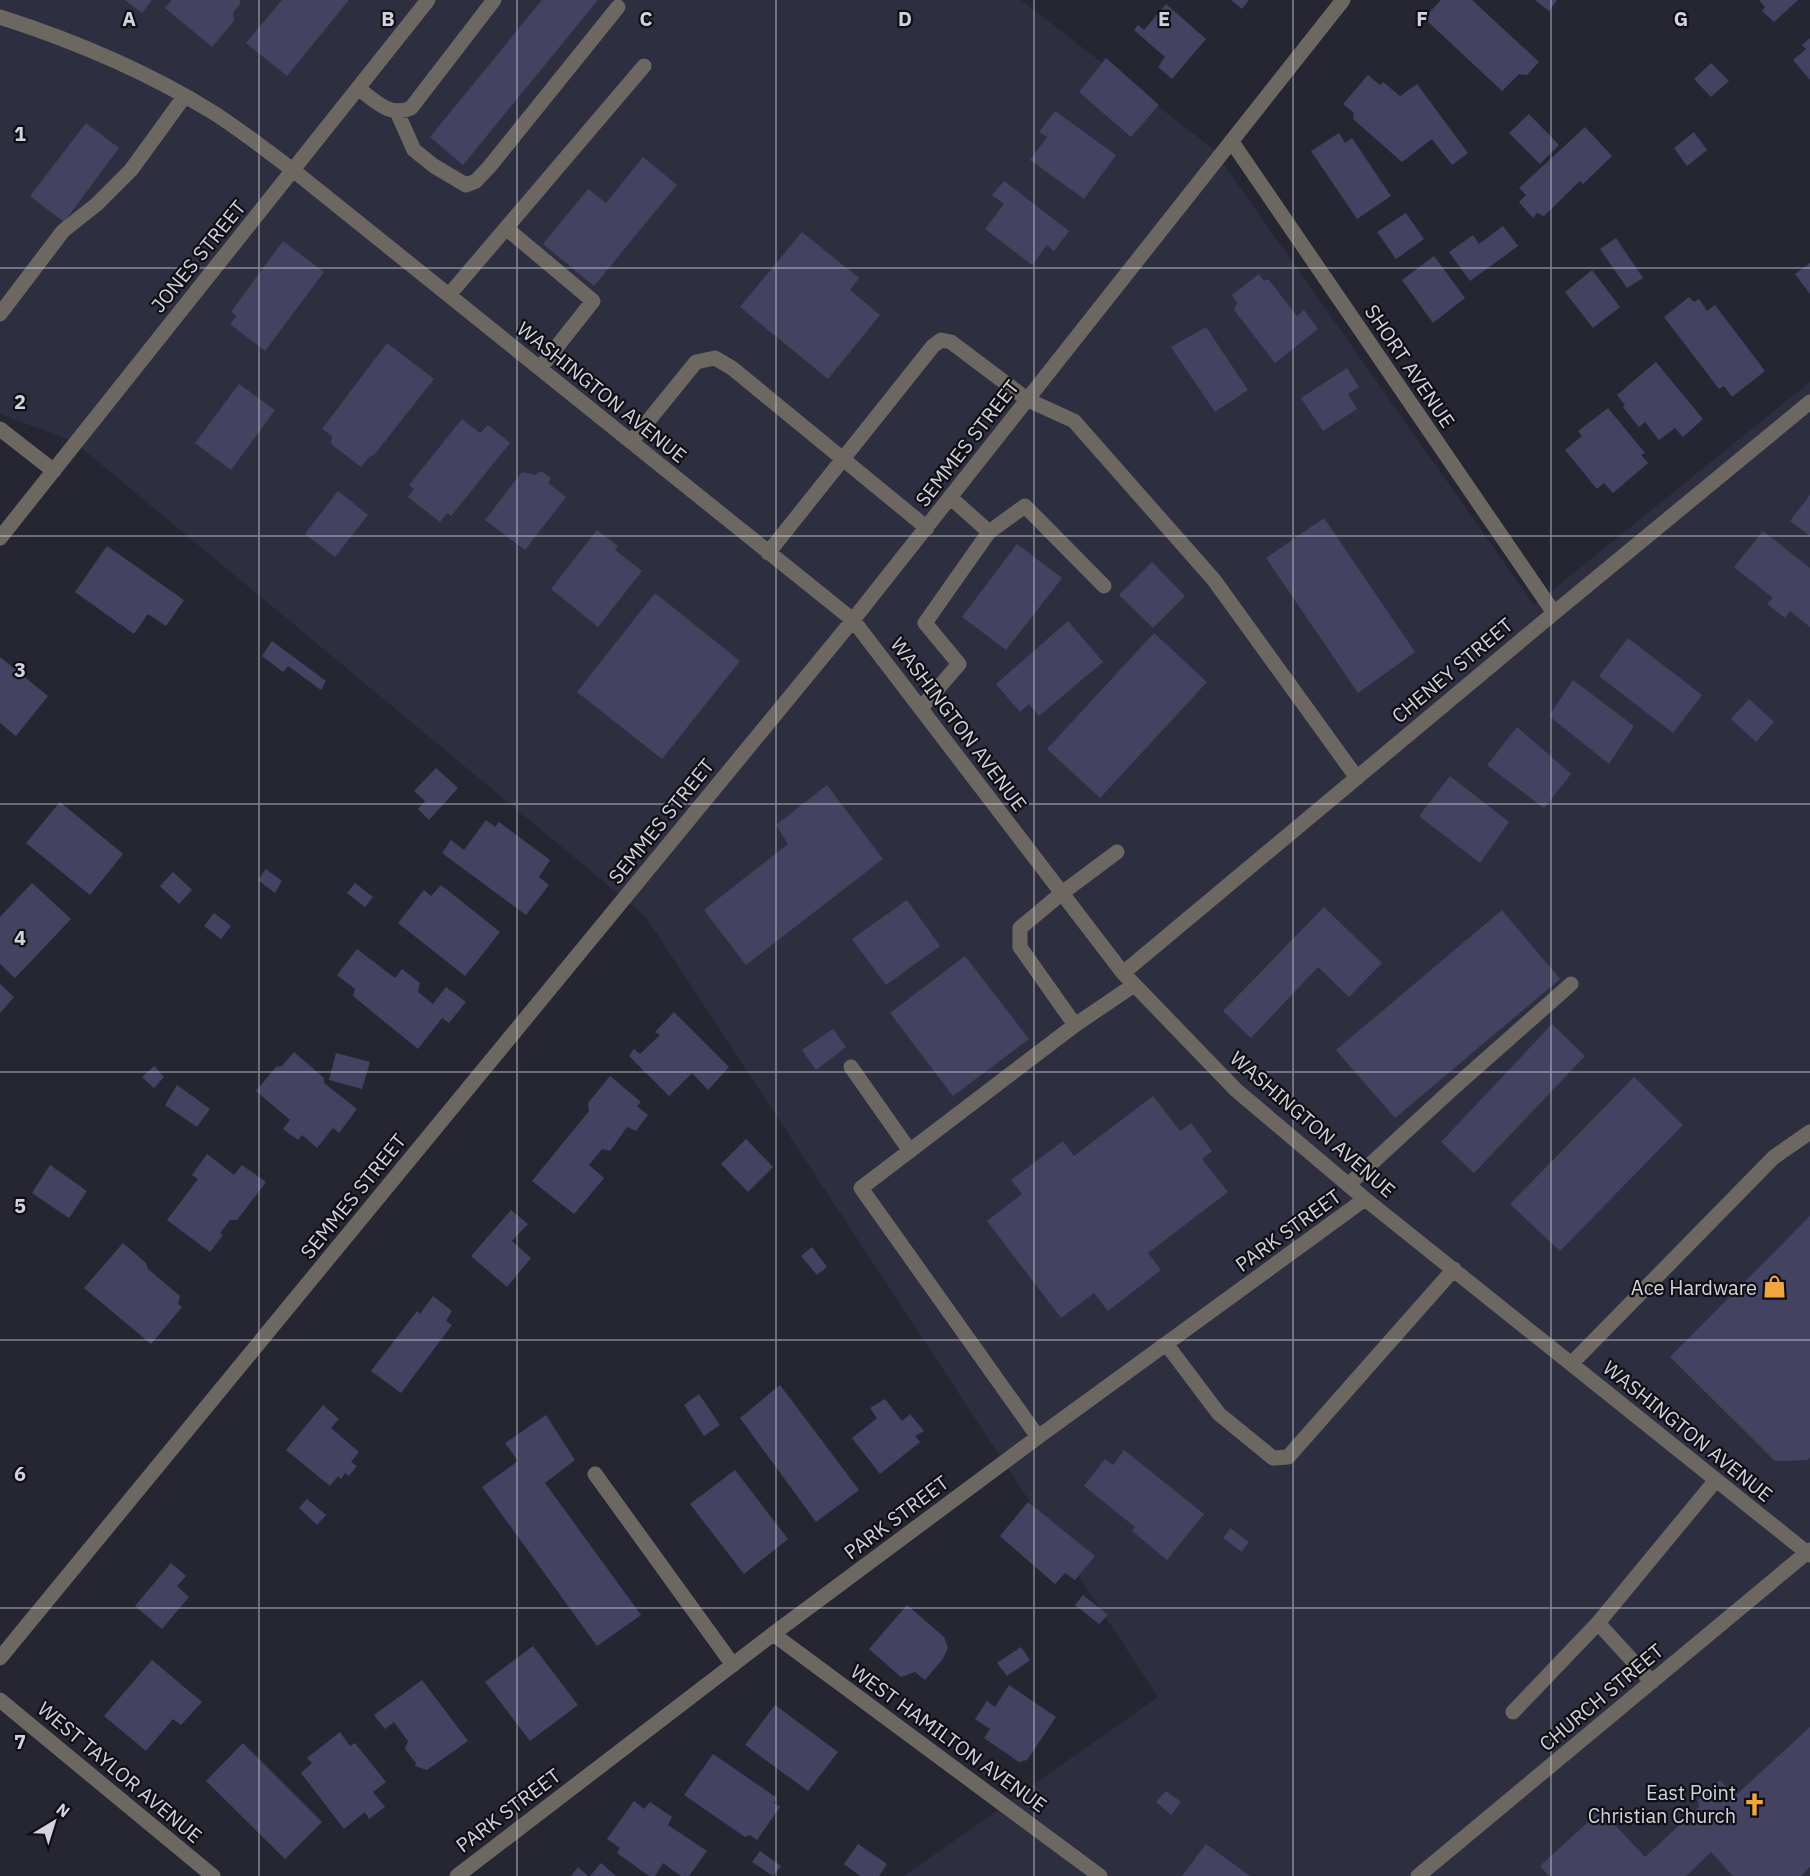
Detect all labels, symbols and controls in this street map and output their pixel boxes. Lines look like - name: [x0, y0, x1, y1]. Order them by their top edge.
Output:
- text: A: [122, 5, 136, 32]
- text: B: [381, 5, 395, 32]
- text: C: [639, 5, 653, 32]
- text: D: [898, 5, 912, 32]
- text: E: [1158, 5, 1170, 32]
- text: F: [1416, 5, 1428, 32]
- text: G: [1674, 5, 1688, 32]
- text: 1: [14, 120, 26, 147]
- street label: JONES STREET: [144, 194, 252, 318]
- street label: SHORT AVENUE: [1359, 299, 1461, 433]
- street label: WASHINGTON AVENUE: [512, 315, 692, 469]
- street label: SEMMES STREET: [909, 374, 1025, 512]
- text: 2: [14, 388, 26, 415]
- street label: CHENEY STREET: [1386, 611, 1518, 729]
- street label: WASHINGTON AVENUE: [885, 632, 1033, 816]
- text: 3: [14, 656, 26, 683]
- street label: SEMMES STREET: [602, 753, 720, 889]
- text: 4: [14, 924, 26, 951]
- street label: WASHINGTON AVENUE: [1225, 1045, 1401, 1203]
- street label: SEMMES STREET: [294, 1128, 412, 1264]
- street label: PARK STREET: [1230, 1182, 1346, 1278]
- text: 5: [14, 1192, 26, 1219]
- place label: Ace Hardware: [1631, 1274, 1757, 1301]
- shop icon: Ace Hardware: [1762, 1274, 1788, 1300]
- street label: WASHINGTON AVENUE: [1598, 1354, 1778, 1508]
- text: 6: [14, 1460, 26, 1487]
- street label: PARK STREET: [838, 1469, 954, 1565]
- street label: CHURCH STREET: [1533, 1637, 1669, 1757]
- street label: WEST HAMILTON AVENUE: [846, 1658, 1052, 1818]
- street label: WEST TAYLOR AVENUE: [33, 1696, 207, 1848]
- text: 7: [14, 1728, 26, 1755]
- street label: PARK STREET: [450, 1762, 566, 1858]
- place label: East Point Christian Church: [1588, 1779, 1736, 1829]
- church icon: East Point Christian Church: [1741, 1791, 1767, 1817]
- north arrow: [24, 1792, 84, 1852]

